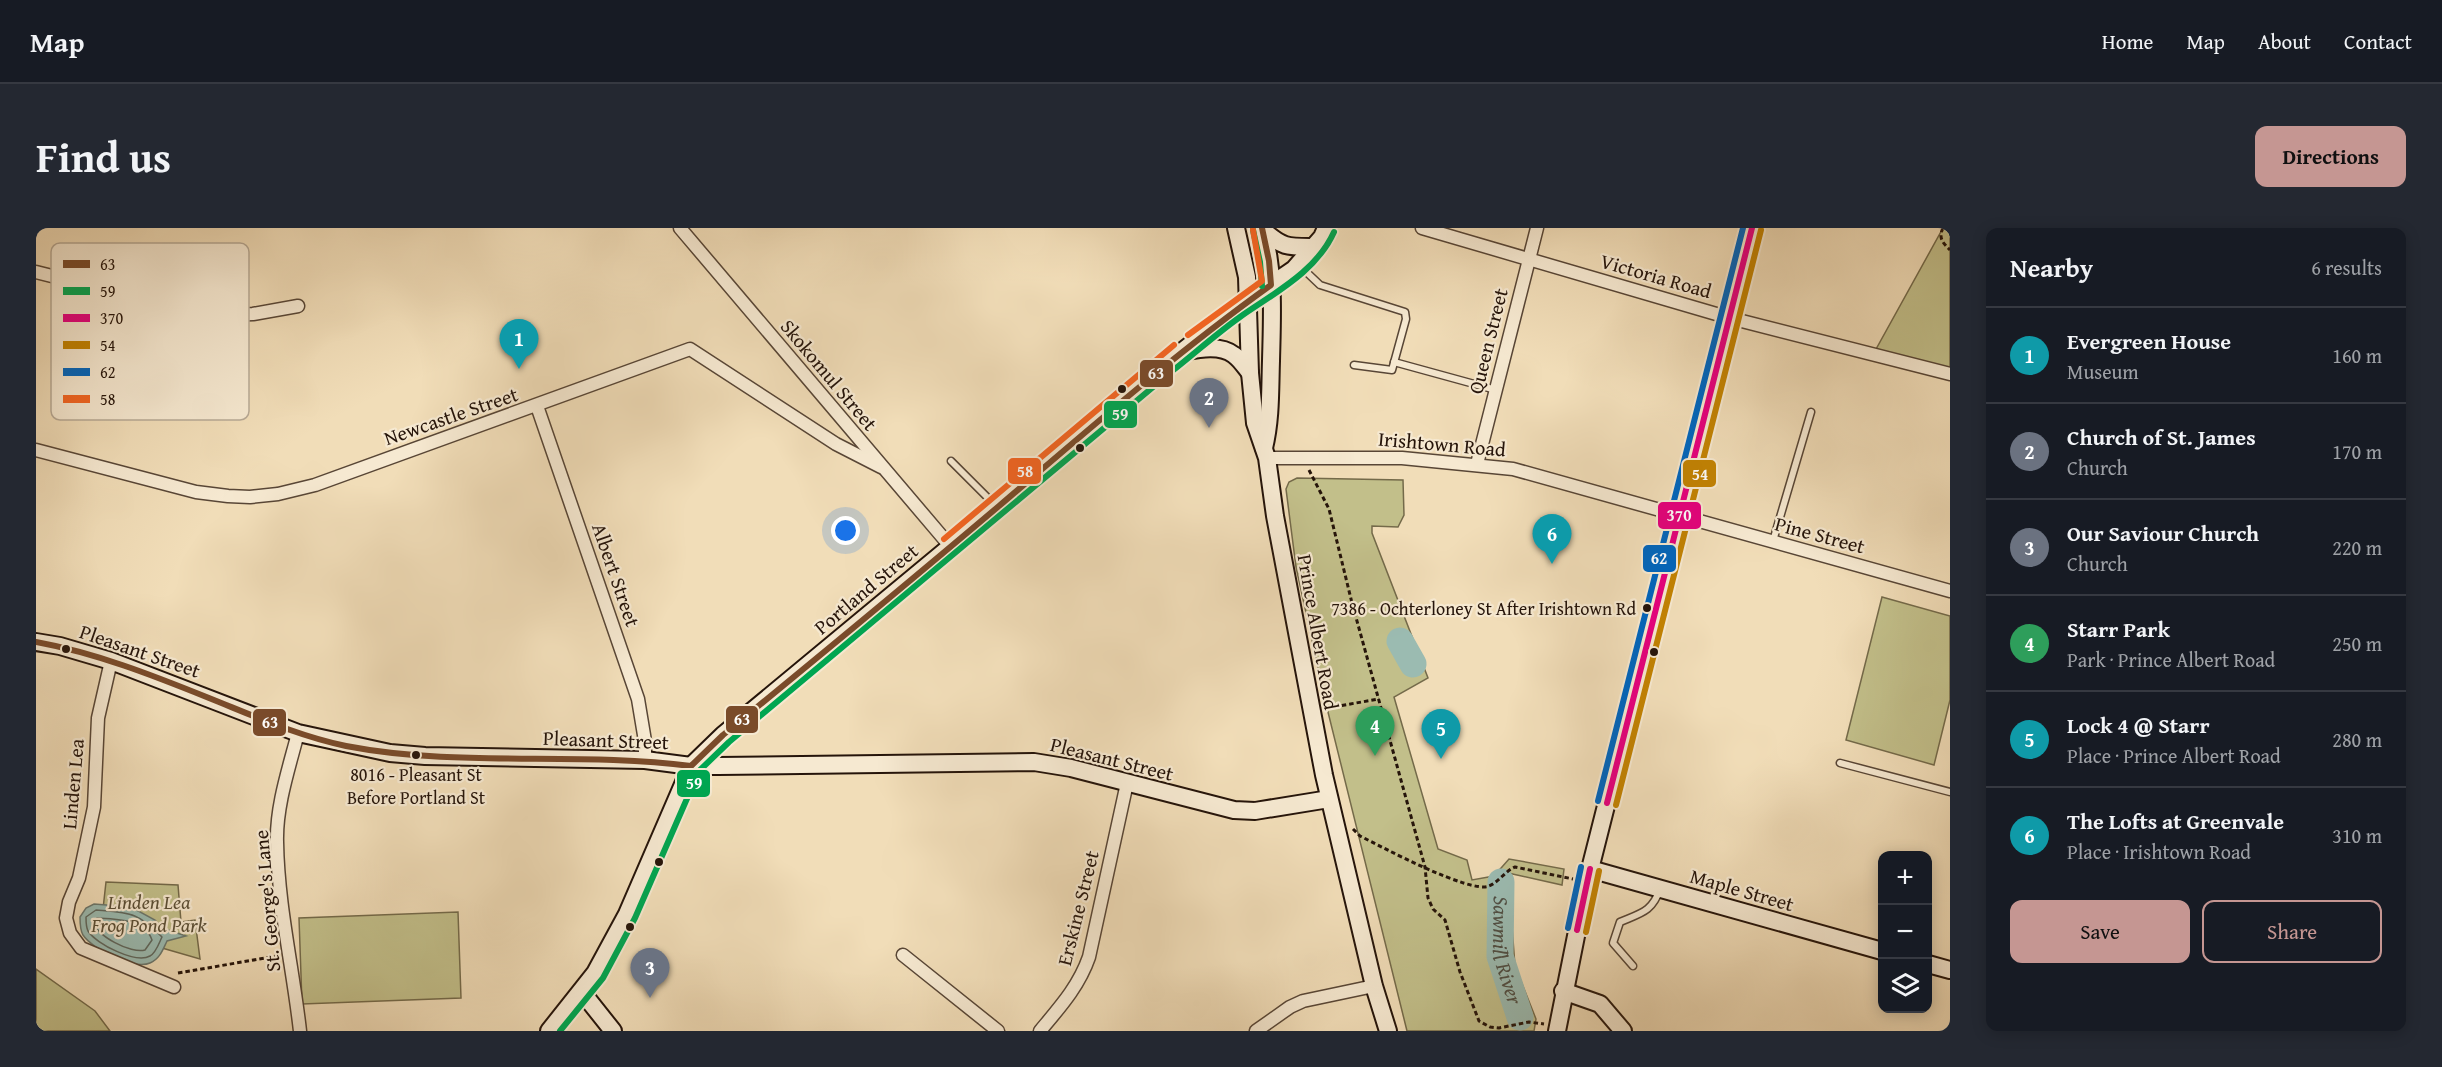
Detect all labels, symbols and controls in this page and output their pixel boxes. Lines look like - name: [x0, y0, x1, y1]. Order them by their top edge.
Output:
- text: Map: [30, 21, 84, 62]
- text: Home: [2102, 26, 2153, 57]
- text: Map: [2186, 26, 2225, 57]
- text: About: [2258, 26, 2311, 57]
- text: Contact: [2344, 26, 2412, 57]
- text: Find us: [36, 126, 171, 187]
- button: Directions: [2255, 126, 2406, 187]
- legend: [51, 243, 249, 420]
- street label: Victoria Road: [1597, 246, 1715, 305]
- text: Nearby: [2010, 248, 2093, 287]
- text: 63: [100, 252, 115, 276]
- text: 6 results: [2311, 253, 2382, 282]
- text: 59: [100, 279, 116, 303]
- street label: Queen Street: [1460, 285, 1515, 397]
- text: 370: [100, 306, 123, 330]
- street label: Skokomul Street: [774, 313, 885, 437]
- pin: 1: [500, 320, 538, 369]
- text: Evergreen House: [2067, 325, 2231, 357]
- text: 54: [100, 333, 116, 357]
- text: 1: [2024, 341, 2035, 370]
- text: 160 m: [2332, 341, 2382, 370]
- text: Museum: [2067, 357, 2139, 386]
- line badge: 63: [1139, 359, 1174, 388]
- text: 62: [100, 360, 115, 384]
- text: 63: [1148, 361, 1164, 385]
- pin: 2: [1190, 378, 1228, 428]
- street label: Newcastle Street: [380, 379, 522, 452]
- unlabelled marker: [1116, 383, 1128, 395]
- text: 58: [100, 387, 116, 411]
- line badge: 59: [1103, 400, 1138, 429]
- text: 59: [1112, 402, 1128, 426]
- text: Church of St. James: [2067, 421, 2256, 453]
- street label: Irishtown Road: [1377, 423, 1507, 464]
- text: 2: [2024, 437, 2035, 466]
- text: 170 m: [2332, 437, 2382, 466]
- unlabelled marker: [1074, 442, 1086, 454]
- text: Church: [2067, 453, 2128, 482]
- line badge: 58: [1007, 457, 1042, 485]
- text: 58: [1017, 459, 1033, 483]
- line badge: 54: [1682, 459, 1717, 488]
- text: 54: [1692, 462, 1708, 486]
- line badge: 370: [1657, 501, 1702, 530]
- text: 370: [1667, 503, 1691, 527]
- street label: Pine Street: [1772, 509, 1868, 560]
- pin: 6: [1532, 514, 1572, 564]
- your location: [831, 516, 860, 545]
- text: Our Saviour Church: [2067, 517, 2259, 549]
- street label: Albert Street: [585, 519, 648, 631]
- text: 3: [2024, 533, 2035, 562]
- text: 220 m: [2332, 533, 2382, 562]
- street label: Portland Street: [807, 536, 924, 641]
- line badge: 62: [1642, 544, 1677, 573]
- text: 62: [1651, 546, 1667, 570]
- text: Church: [2067, 549, 2128, 578]
- street label: Prince Albert Road: [1291, 552, 1347, 712]
- place label: 7386 - Ochterloney St After Irishtown Rd: [1331, 595, 1636, 622]
- marker: 7386 - Ochterloney St After Irishtown Rd: [1641, 602, 1653, 614]
- text: Starr Park: [2067, 613, 2170, 645]
- street label: Pleasant Street: [76, 616, 204, 685]
- text: 4: [2024, 629, 2035, 658]
- text: 250 m: [2332, 629, 2382, 658]
- unlabelled marker: [60, 643, 72, 655]
- text: Park · Prince Albert Road: [2067, 645, 2275, 674]
- unlabelled marker: [1648, 646, 1660, 658]
- line badge: 63: [725, 705, 759, 734]
- pin: 4: [1356, 706, 1394, 756]
- text: 63: [734, 707, 750, 731]
- line badge: 63: [252, 708, 287, 737]
- text: Lock 4 @ Starr: [2067, 709, 2210, 741]
- text: 63: [262, 710, 278, 734]
- pin: 5: [1422, 710, 1460, 759]
- street label: Pleasant Street: [543, 723, 669, 756]
- text: 5: [2024, 725, 2035, 754]
- text: 280 m: [2332, 725, 2382, 754]
- street label: Pleasant Street: [1048, 729, 1177, 788]
- street label: Linden Lea: [54, 737, 91, 830]
- text: Place · Prince Albert Road: [2067, 741, 2281, 770]
- marker: 8016 - Pleasant St Before Portland St: [410, 749, 422, 761]
- place label: 8016 - Pleasant St Before Portland St: [347, 761, 486, 811]
- line badge: 59: [676, 769, 711, 798]
- text: 59: [686, 771, 702, 795]
- text: The Lofts at Greenvale: [2067, 805, 2284, 837]
- text: 6: [2024, 821, 2035, 850]
- text: 310 m: [2332, 821, 2382, 850]
- street label: St. George's Lane: [246, 829, 287, 973]
- text: Place · Irishtown Road: [2067, 837, 2251, 866]
- street label: Erskine Street: [1049, 847, 1106, 968]
- map controls: [1878, 851, 1932, 1013]
- button: +: [1878, 851, 1932, 905]
- unlabelled marker: [653, 856, 665, 868]
- street label: Maple Street: [1687, 861, 1797, 918]
- park label: Linden Lea Frog Pond Park: [90, 887, 208, 939]
- water label: Sawmill River: [1485, 896, 1531, 1009]
- button: Save: [2010, 900, 2190, 963]
- button: Share: [2202, 900, 2382, 963]
- button: −: [1878, 905, 1932, 959]
- unlabelled marker: [624, 921, 636, 933]
- pin: 3: [630, 948, 670, 998]
- button: layers: [1878, 959, 1932, 1013]

